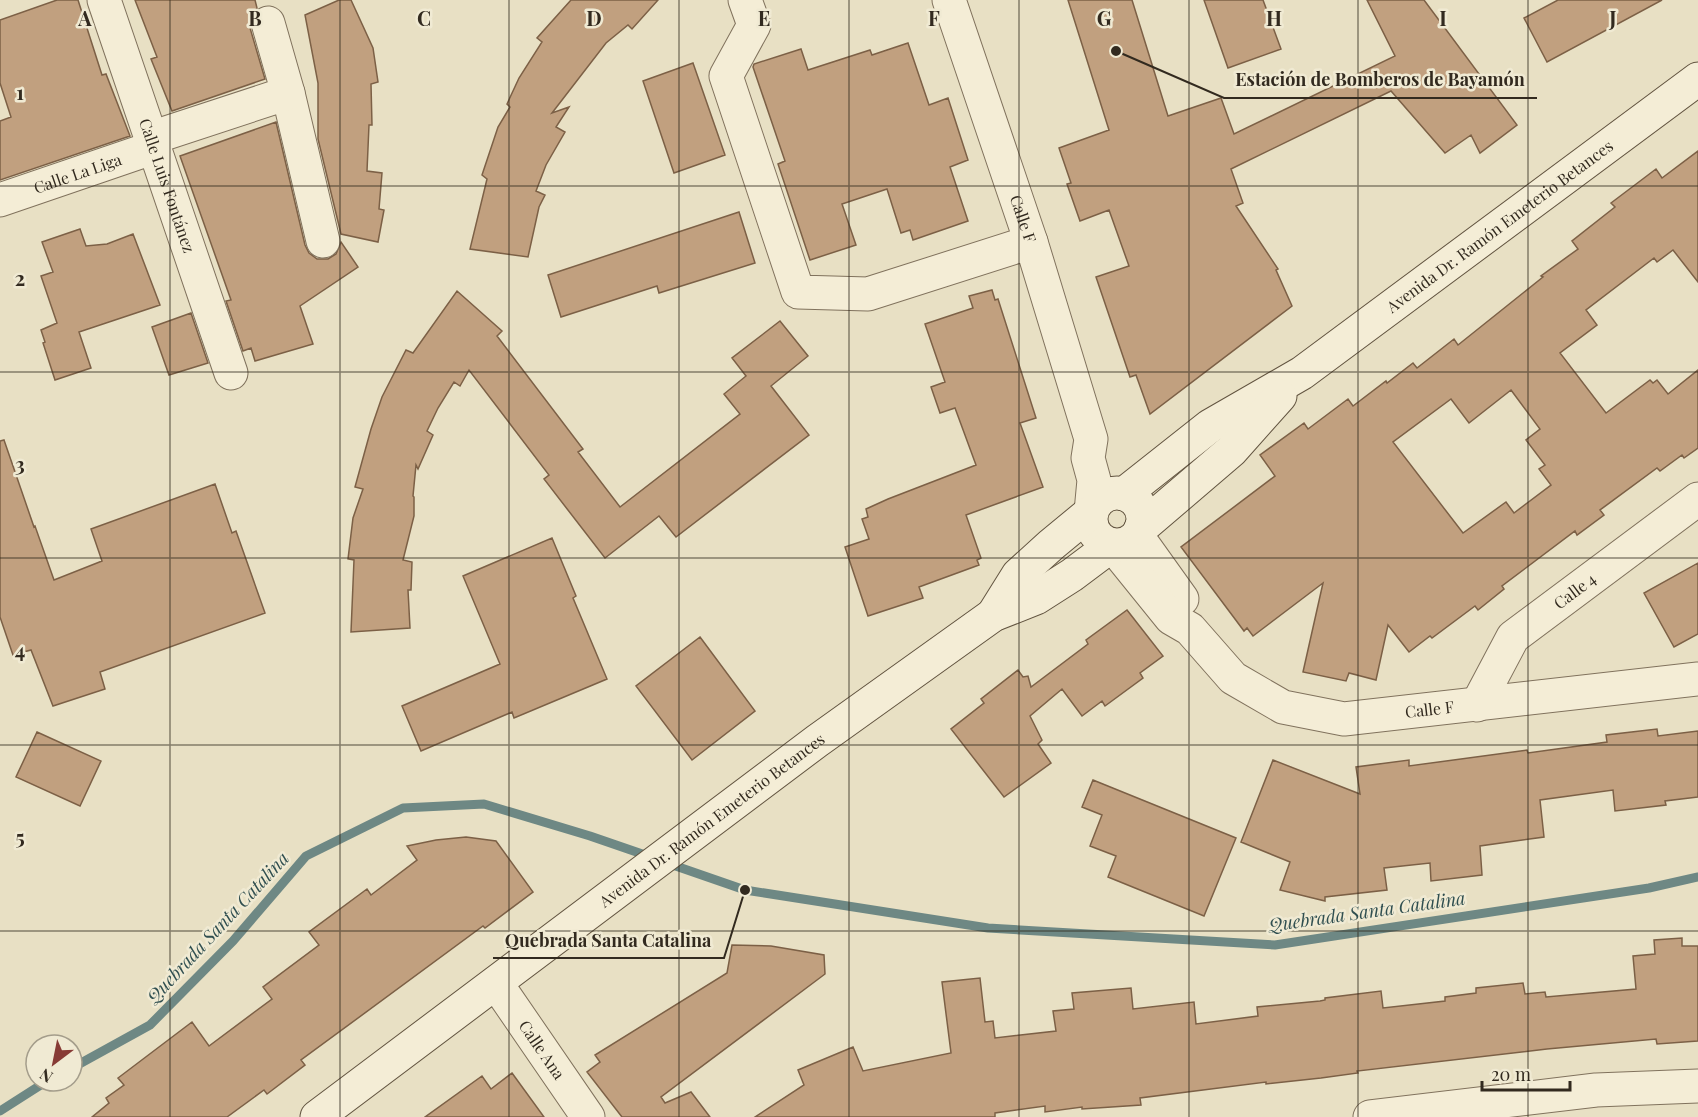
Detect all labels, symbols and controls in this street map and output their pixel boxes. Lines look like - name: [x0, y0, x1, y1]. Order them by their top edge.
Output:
- text: A: [77, 4, 92, 31]
- text: B: [248, 4, 262, 31]
- text: C: [417, 4, 431, 31]
- text: D: [586, 4, 602, 31]
- text: E: [758, 4, 770, 31]
- text: F: [928, 4, 940, 31]
- text: G: [1097, 4, 1112, 31]
- text: H: [1266, 4, 1282, 31]
- text: I: [1439, 4, 1447, 31]
- text: J: [1608, 4, 1617, 31]
- callout: Estación de Bomberos de Bayamón: [1224, 62, 1537, 98]
- text: Estación de Bomberos de Bayamón: [1235, 67, 1525, 91]
- text: 1: [16, 78, 24, 105]
- street label: Calle Luis Fontánez: [135, 115, 200, 256]
- street label: Avenida Dr. Ramón Emeterio Betances: [1381, 135, 1617, 317]
- street label: Calle La Liga: [31, 148, 124, 198]
- street label: Calle F: [1006, 192, 1041, 245]
- text: 2: [15, 264, 25, 291]
- text: 3: [15, 450, 25, 477]
- street label: Calle 4: [1549, 568, 1600, 613]
- text: 4: [15, 636, 25, 663]
- street label: Calle F: [1404, 696, 1455, 722]
- street label: Avenida Dr. Ramón Emeterio Betances: [594, 728, 828, 912]
- text: 5: [15, 823, 25, 850]
- water label: Quebrada Santa Catalina: [140, 847, 294, 1009]
- water label: Quebrada Santa Catalina: [1266, 885, 1467, 937]
- callout: Quebrada Santa Catalina: [493, 922, 724, 958]
- text: Quebrada Santa Catalina: [505, 928, 712, 952]
- street label: Calle Ana: [515, 1016, 570, 1083]
- north arrow: [24, 1033, 84, 1093]
- scale bar: [1482, 1054, 1570, 1092]
- text: 20 m: [1491, 1062, 1531, 1086]
- text: N: [35, 1064, 56, 1088]

